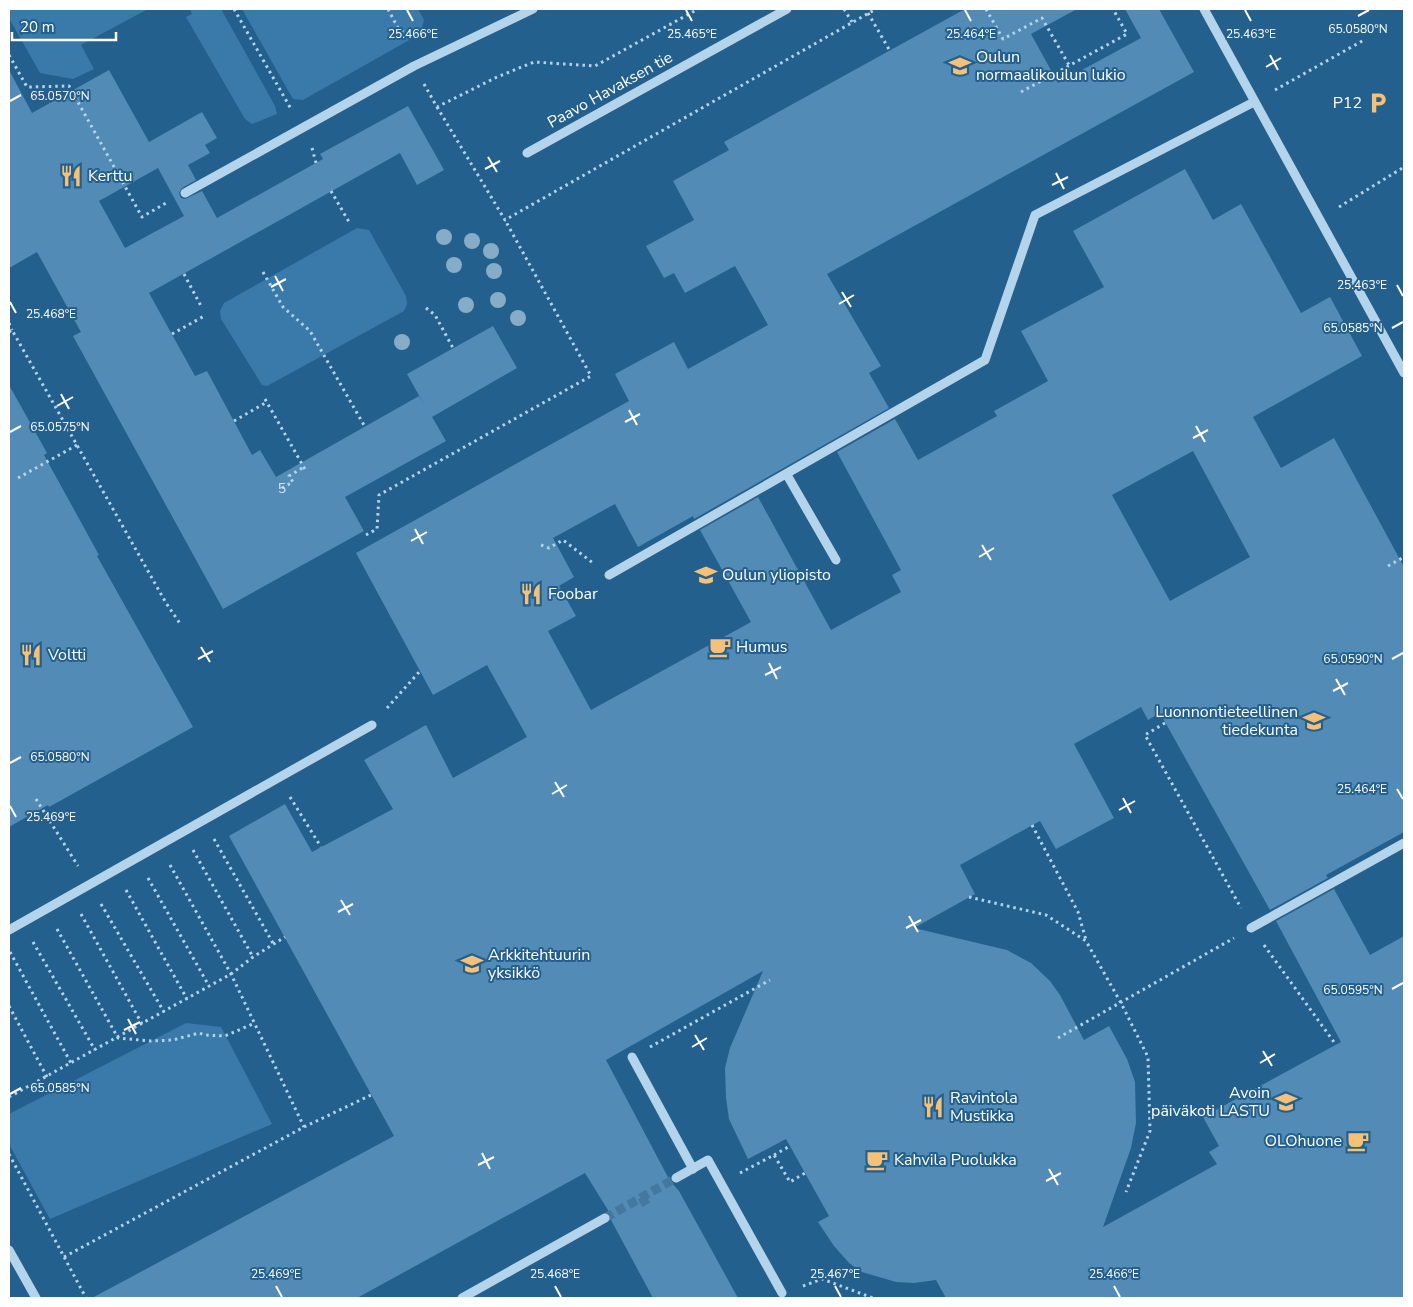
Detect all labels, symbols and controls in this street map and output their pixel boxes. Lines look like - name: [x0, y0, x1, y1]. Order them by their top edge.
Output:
- scale bar: [12, 10, 116, 42]
- text: 20 m: [20, 17, 55, 37]
- text: 65.0580°N: [1328, 21, 1388, 37]
- text: 25.466°E: [388, 26, 438, 42]
- text: 25.465°E: [667, 26, 717, 42]
- text: 25.464°E: [946, 26, 996, 42]
- text: 25.463°E: [1226, 26, 1276, 42]
- street label: Paavo Havaksen tie: [543, 46, 677, 134]
- place label: Oulun normaalikoulun lukio: [976, 46, 1126, 86]
- school or university icon: Oulun normaalikoulun lukio: [947, 53, 973, 79]
- text: 65.0570°N: [30, 88, 90, 104]
- parking icon: P12: [1365, 90, 1391, 116]
- place label: P12: [1333, 92, 1362, 114]
- restaurant icon: Kerttu: [58, 163, 84, 189]
- place label: Kerttu: [88, 165, 132, 187]
- text: 25.463°E: [1337, 277, 1387, 293]
- text: 25.468°E: [26, 306, 76, 322]
- text: 65.0585°N: [1323, 320, 1383, 336]
- text: 65.0575°N: [30, 419, 90, 435]
- house number: 5: [278, 479, 286, 498]
- school or university icon: Oulun yliopisto: [693, 562, 719, 588]
- place label: Oulun yliopisto: [722, 564, 831, 586]
- restaurant icon: Foobar: [518, 581, 544, 607]
- place label: Foobar: [548, 583, 598, 605]
- cafe icon: Humus: [707, 634, 733, 660]
- place label: Humus: [736, 636, 788, 658]
- restaurant icon: Voltti: [18, 642, 44, 668]
- place label: Voltti: [47, 644, 86, 666]
- text: 65.0590°N: [1323, 651, 1383, 667]
- place label: Luonnontieteellinen tiedekunta: [1155, 701, 1298, 741]
- school or university icon: Luonnontieteellinen tiedekunta: [1301, 708, 1327, 734]
- text: 65.0580°N: [30, 749, 90, 765]
- text: 25.464°E: [1337, 781, 1387, 797]
- text: 25.469°E: [26, 809, 76, 825]
- place label: Arkkitehtuurin yksikkö: [488, 944, 590, 984]
- school or university icon: Arkkitehtuurin yksikkö: [459, 951, 485, 977]
- text: 65.0595°N: [1323, 982, 1383, 998]
- text: 65.0585°N: [30, 1080, 90, 1096]
- place label: Avoin päiväkoti LASTU: [1151, 1082, 1270, 1122]
- place label: Ravintola Mustikka: [950, 1087, 1018, 1127]
- school or university icon: Avoin päiväkoti LASTU: [1273, 1089, 1299, 1115]
- restaurant icon: Ravintola Mustikka: [920, 1094, 946, 1120]
- cafe icon: OLOhuone: [1345, 1128, 1371, 1154]
- place label: OLOhuone: [1265, 1130, 1342, 1152]
- cafe icon: Kahvila Puolukka: [864, 1147, 890, 1173]
- place label: Kahvila Puolukka: [894, 1149, 1017, 1171]
- text: 25.469°E: [251, 1266, 301, 1282]
- text: 25.468°E: [530, 1266, 580, 1282]
- text: 25.467°E: [810, 1266, 860, 1282]
- text: 25.466°E: [1089, 1266, 1139, 1282]

